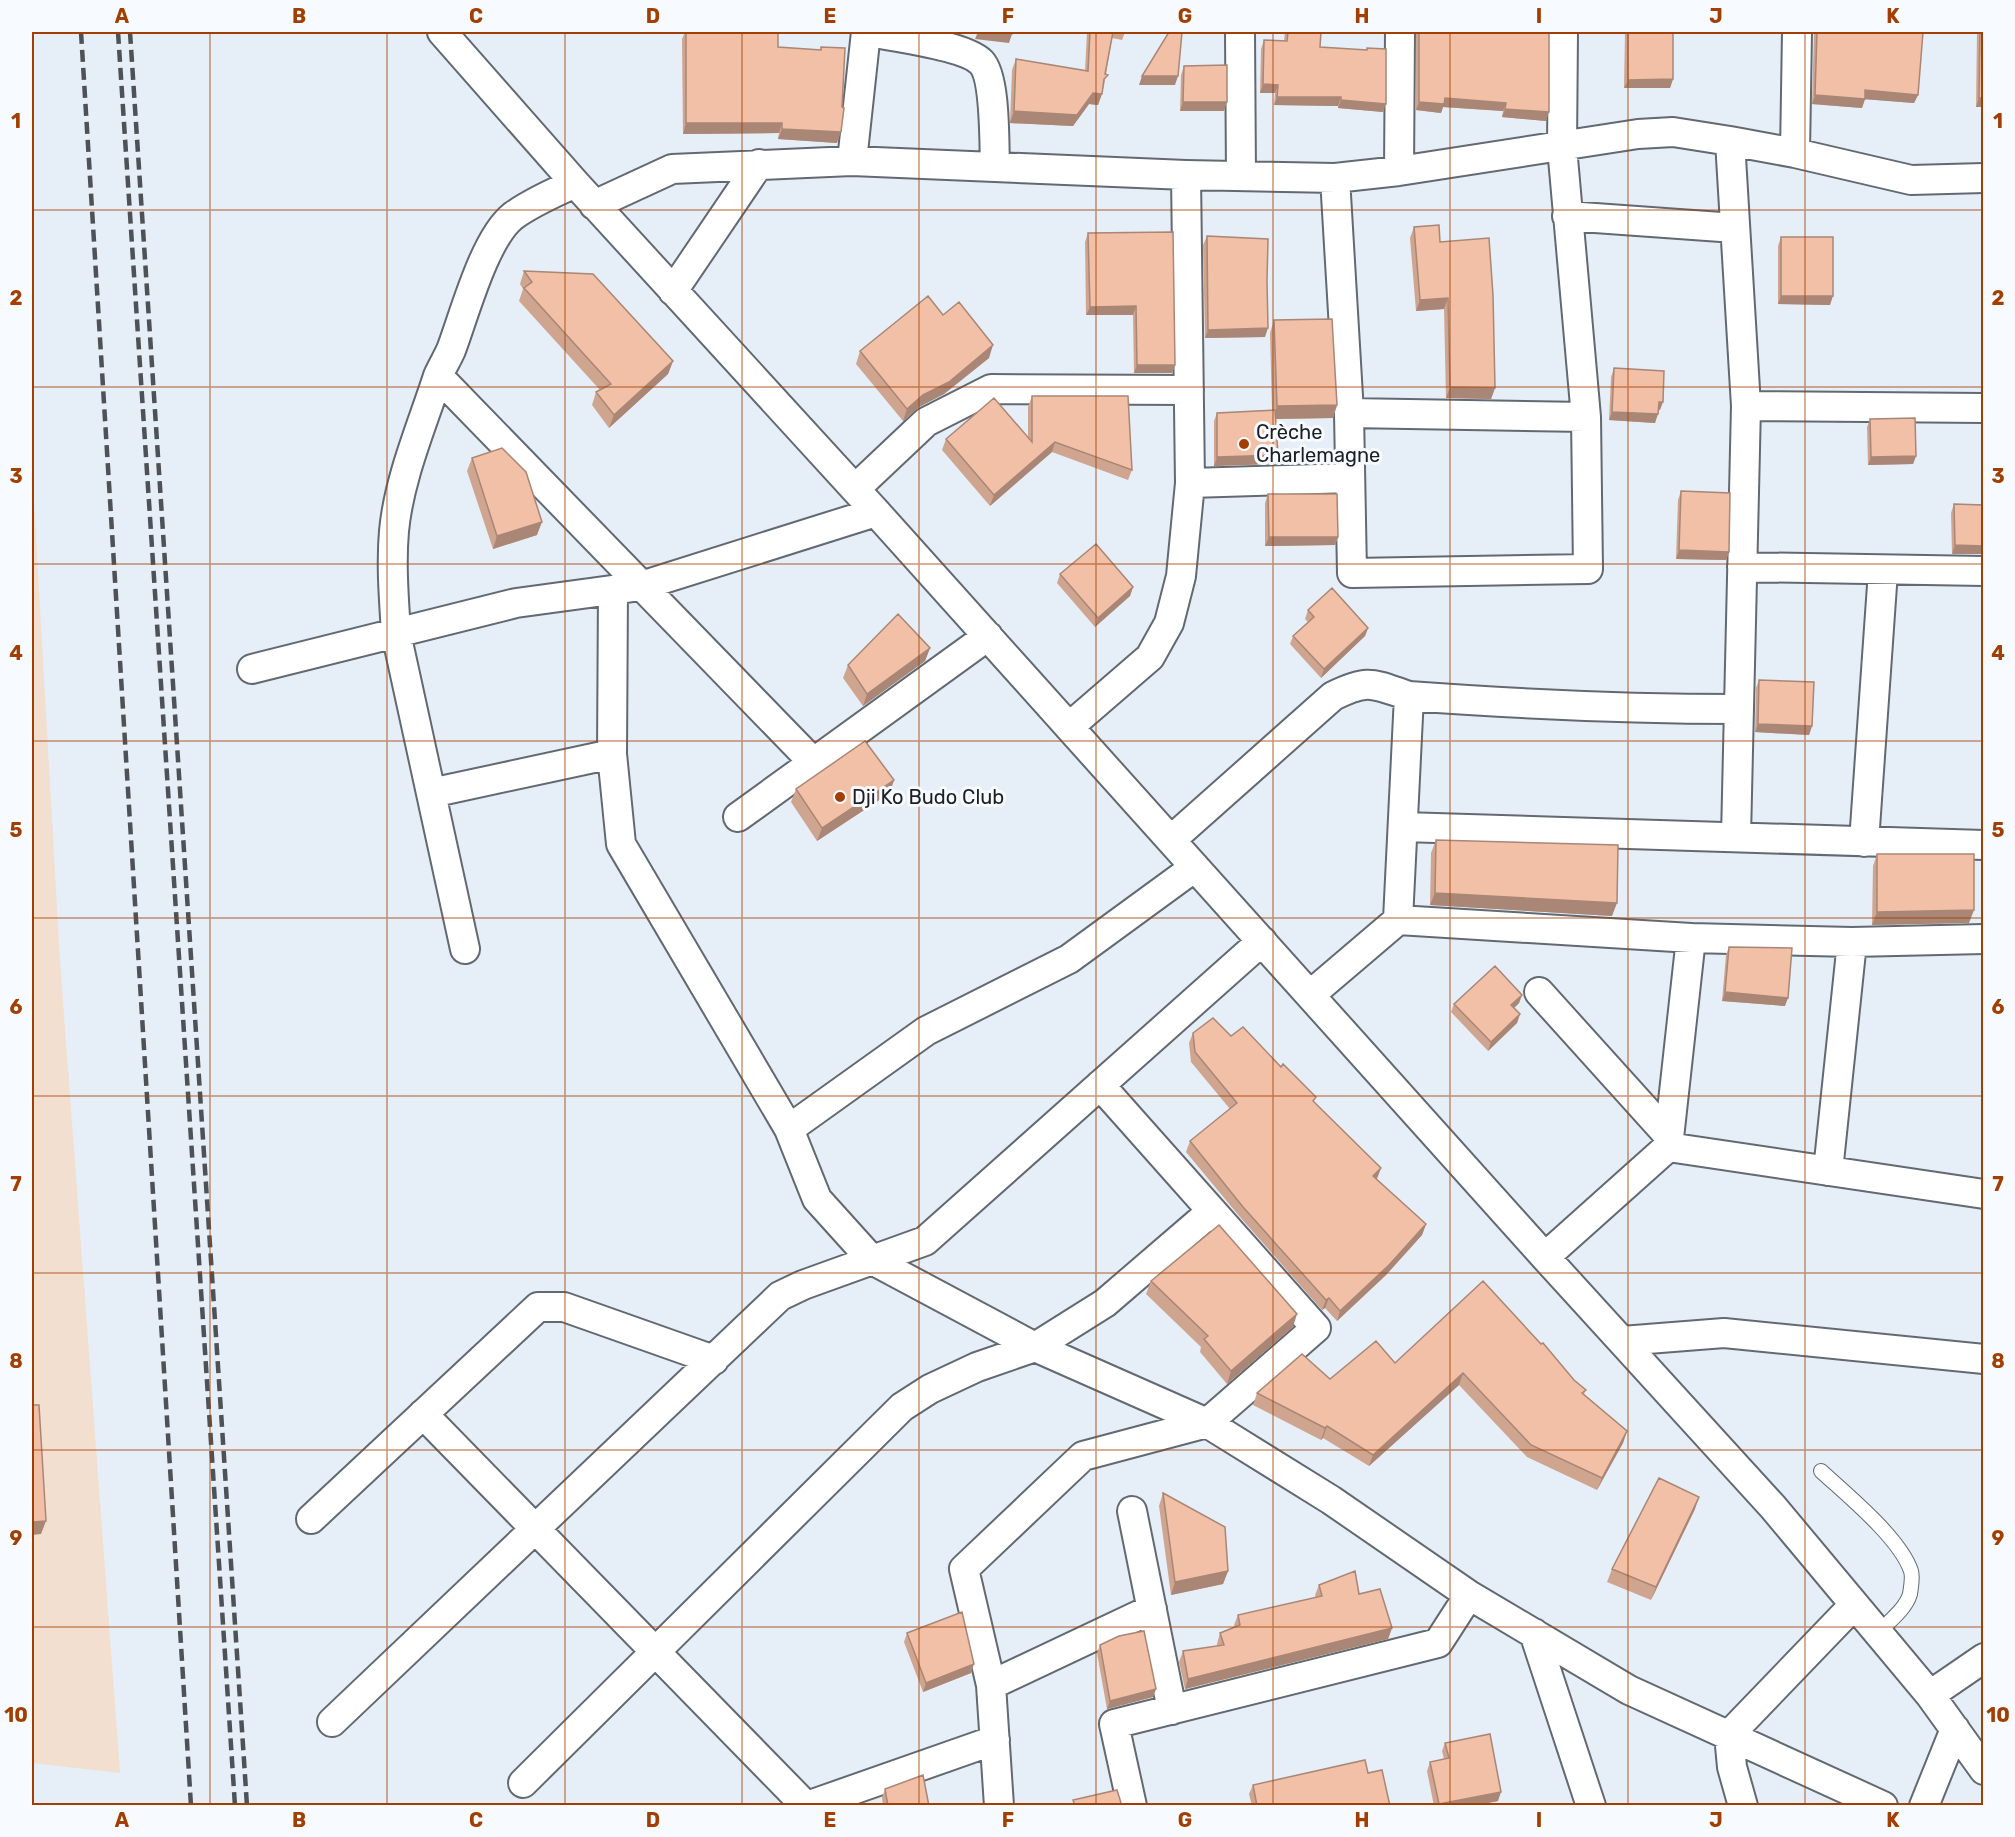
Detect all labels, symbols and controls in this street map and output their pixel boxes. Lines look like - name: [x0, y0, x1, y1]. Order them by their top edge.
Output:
- text: A: [115, 4, 130, 28]
- text: B: [292, 4, 306, 28]
- text: C: [469, 4, 483, 28]
- text: D: [646, 4, 660, 28]
- text: E: [824, 4, 836, 28]
- text: F: [1002, 4, 1014, 28]
- text: G: [1178, 4, 1192, 28]
- text: H: [1355, 4, 1369, 28]
- text: I: [1536, 4, 1542, 28]
- text: J: [1709, 4, 1723, 28]
- text: K: [1886, 4, 1900, 28]
- text: 1: [11, 109, 21, 133]
- text: 1: [1993, 109, 2003, 133]
- text: 2: [10, 286, 23, 310]
- text: 2: [1992, 286, 2005, 310]
- place label: Crèche Charlemagne: [1256, 420, 1380, 467]
- marker: Crèche Charlemagne: [1237, 437, 1251, 451]
- text: 3: [9, 464, 23, 488]
- text: 3: [1991, 464, 2005, 488]
- text: 4: [9, 641, 23, 665]
- text: 4: [1991, 641, 2005, 665]
- place label: Dji Ko Budo Club: [852, 785, 1004, 809]
- marker: Dji Ko Budo Club: [833, 790, 847, 804]
- text: 5: [10, 818, 23, 842]
- text: 5: [1992, 818, 2005, 842]
- text: 6: [9, 995, 23, 1019]
- text: 6: [1991, 995, 2005, 1019]
- text: 7: [10, 1172, 22, 1196]
- text: 7: [1992, 1172, 2004, 1196]
- text: 8: [9, 1349, 23, 1373]
- text: 8: [1991, 1349, 2005, 1373]
- text: 9: [10, 1526, 23, 1550]
- text: 9: [1992, 1526, 2005, 1550]
- text: 10: [4, 1703, 28, 1727]
- text: 10: [1986, 1703, 2010, 1727]
- text: A: [115, 1808, 130, 1832]
- text: B: [292, 1808, 306, 1832]
- text: C: [469, 1808, 483, 1832]
- text: D: [646, 1808, 660, 1832]
- text: E: [824, 1808, 836, 1832]
- text: F: [1002, 1808, 1014, 1832]
- text: G: [1178, 1808, 1192, 1832]
- text: H: [1355, 1808, 1369, 1832]
- text: I: [1536, 1808, 1542, 1832]
- text: J: [1709, 1808, 1723, 1832]
- text: K: [1886, 1808, 1900, 1832]

